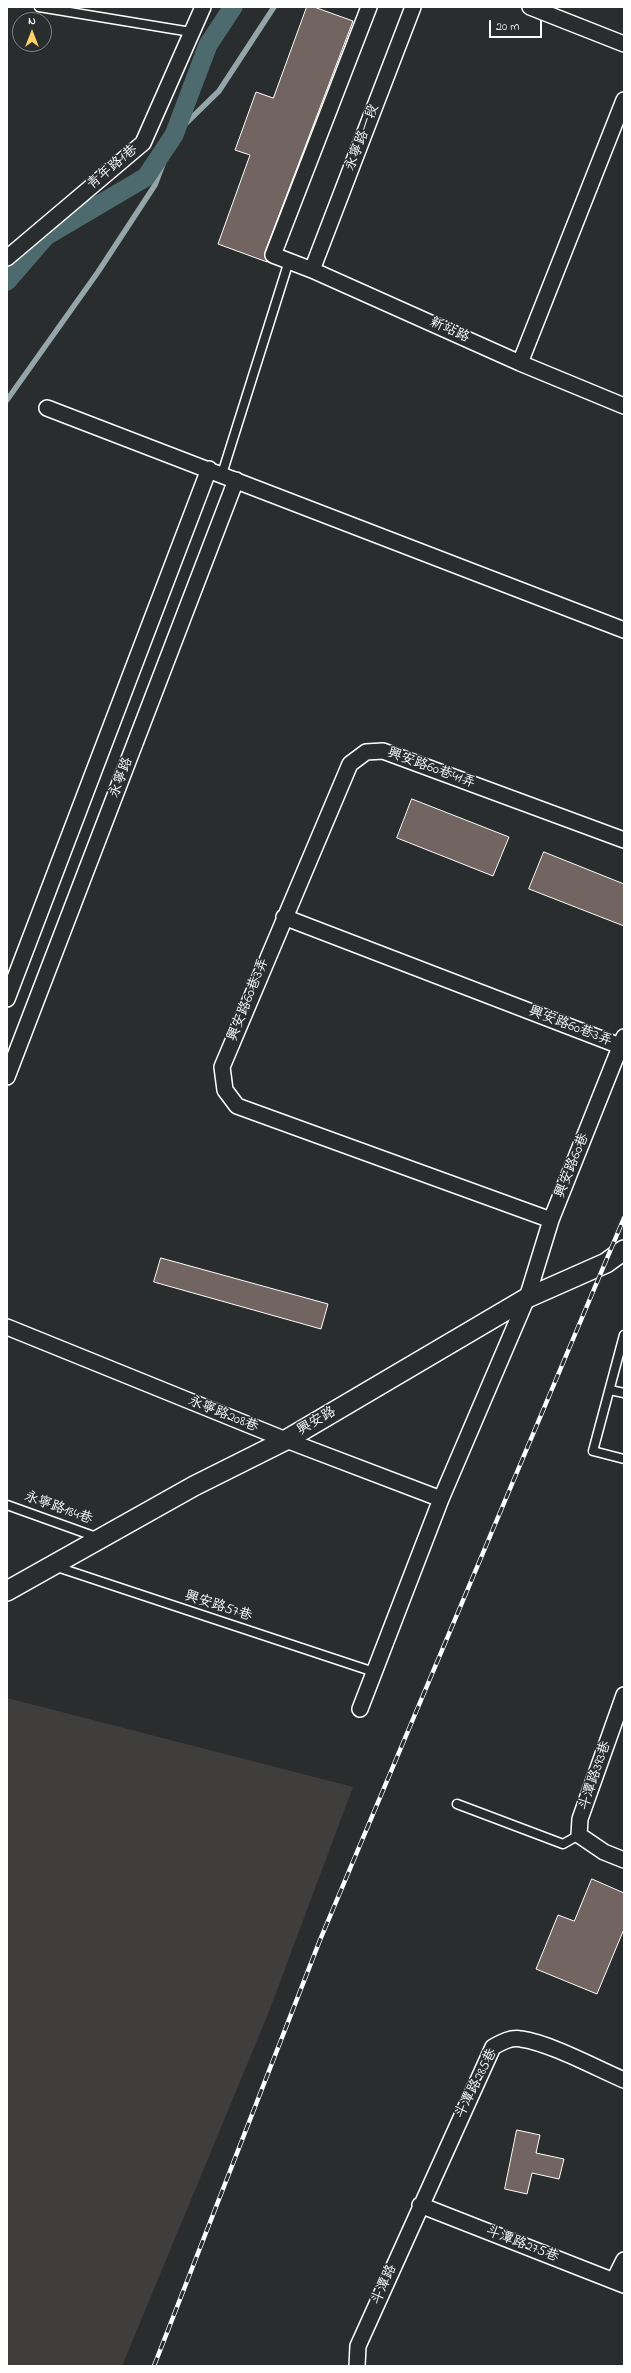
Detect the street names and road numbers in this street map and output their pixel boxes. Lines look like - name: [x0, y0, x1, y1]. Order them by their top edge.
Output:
- street label: 永寧路一段: [343, 102, 383, 174]
- street label: 青年路1巷: [84, 142, 142, 194]
- street label: 新站路: [426, 315, 472, 347]
- street label: 興安路60巷41弄: [385, 745, 477, 793]
- street label: 永寧路: [107, 755, 137, 801]
- street label: 興安路60巷3弄: [225, 956, 273, 1044]
- street label: 興安路60巷3弄: [526, 1003, 614, 1051]
- street label: 興安路60巷: [552, 1131, 594, 1201]
- street label: 永寧路208巷: [185, 1393, 261, 1437]
- street label: 興安路: [295, 1404, 339, 1440]
- street label: 永寧路184巷: [22, 1489, 94, 1529]
- street label: 興安路57巷: [182, 1588, 254, 1626]
- street label: 斗潭路393巷: [576, 1739, 616, 1813]
- street label: 斗潭路285巷: [452, 2046, 502, 2122]
- street label: 斗潭路275巷: [483, 2223, 561, 2267]
- street label: 斗潭路: [369, 2262, 401, 2308]

